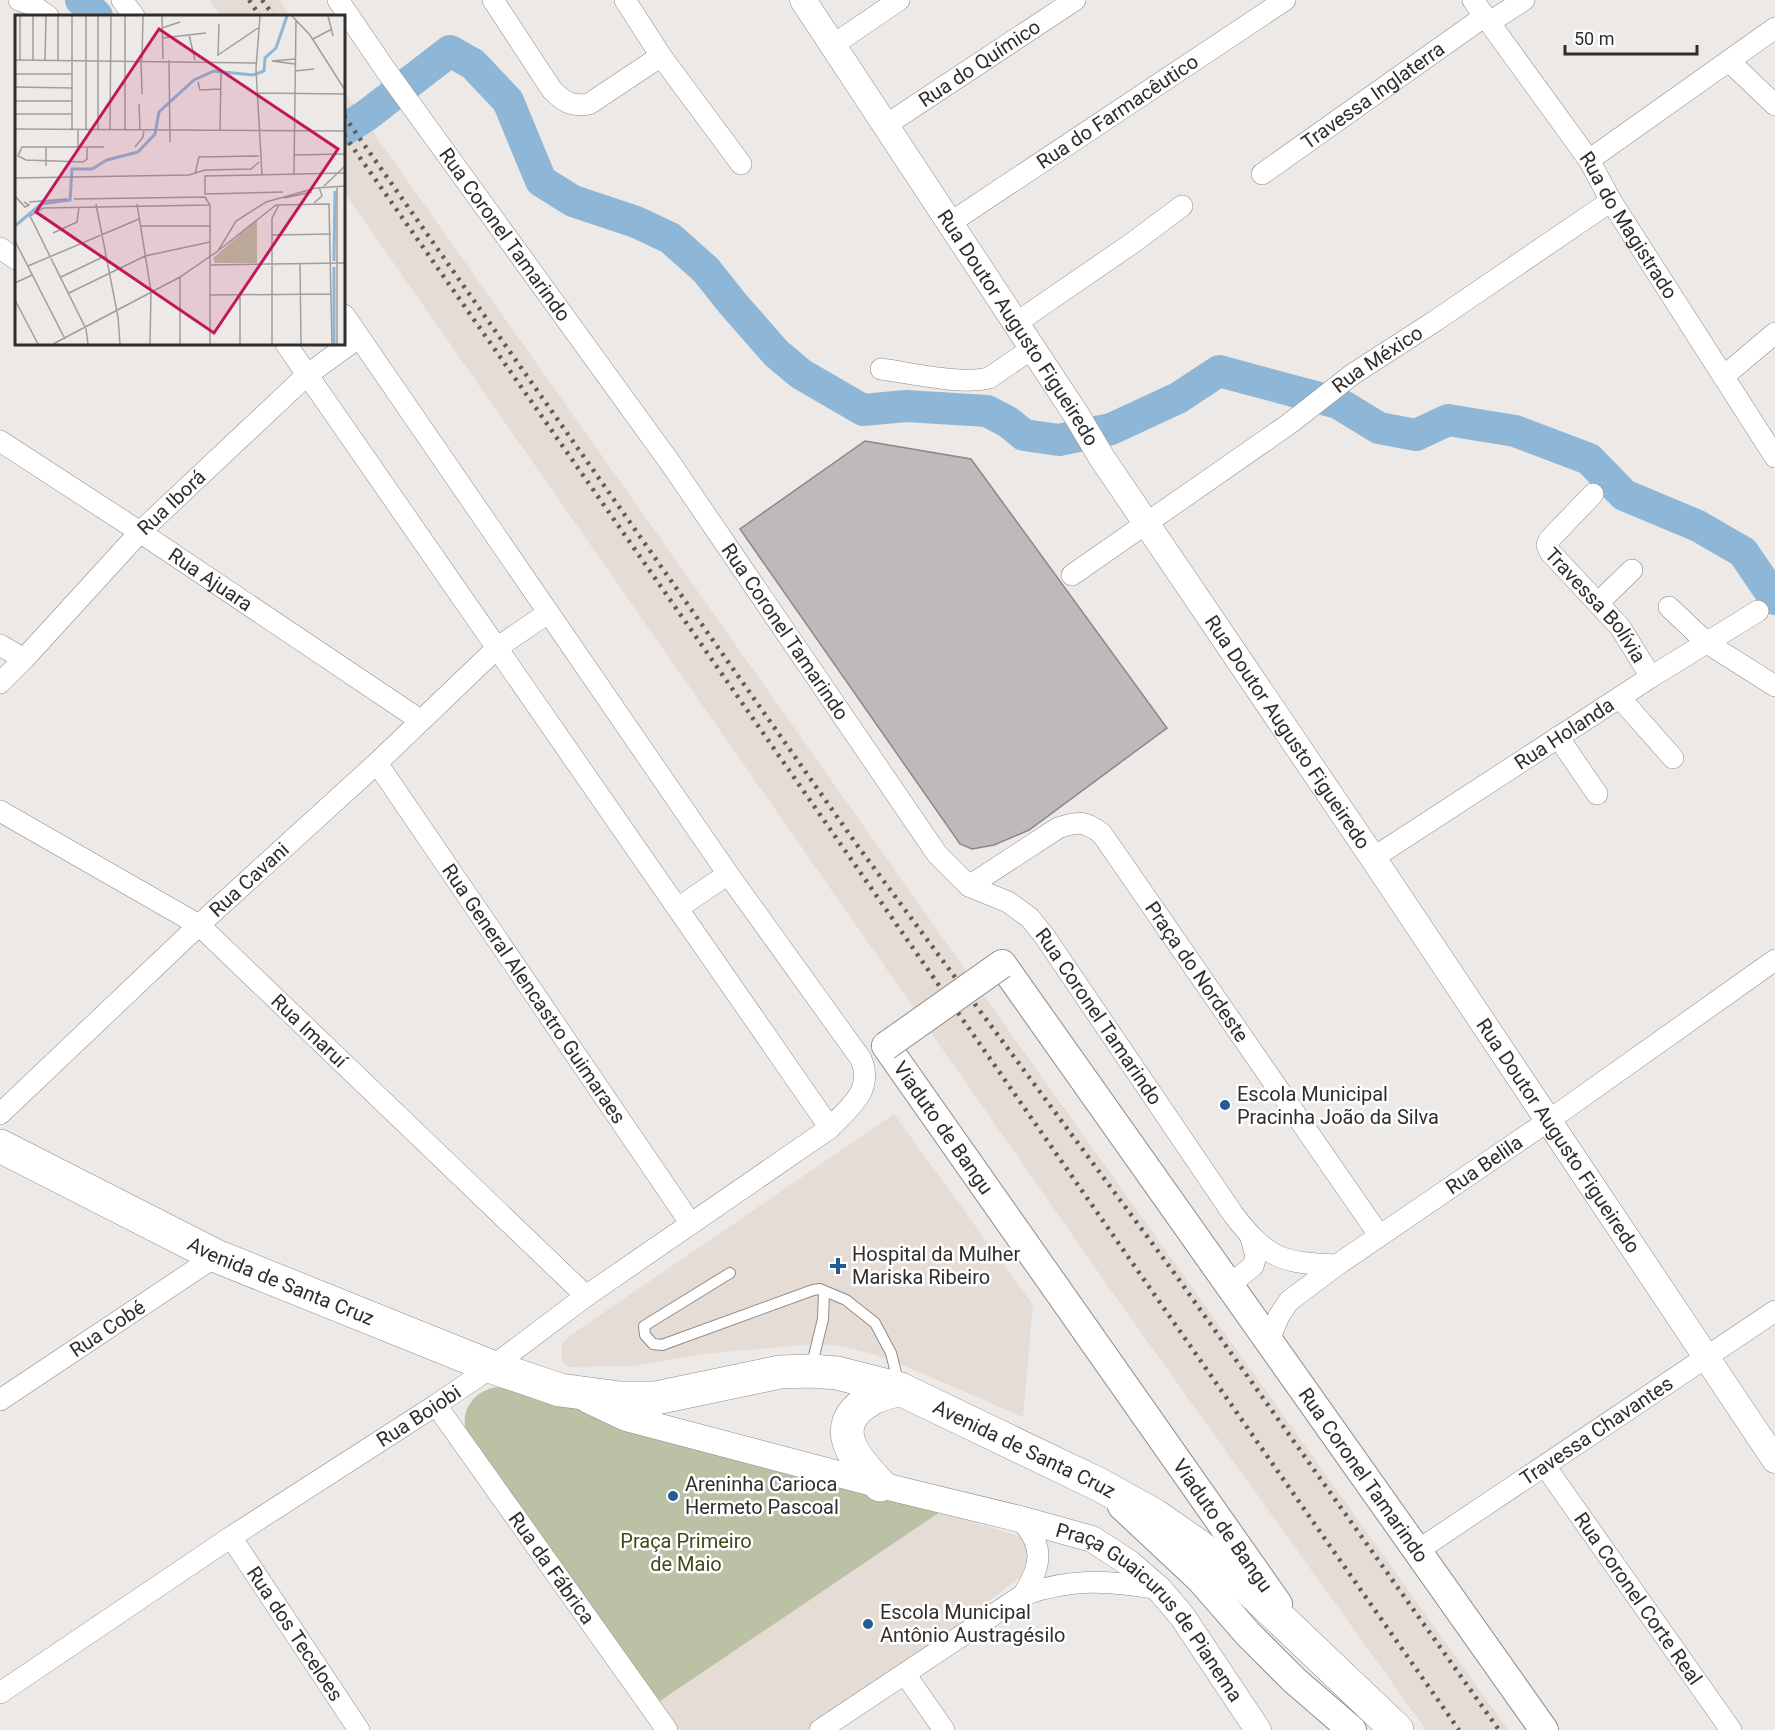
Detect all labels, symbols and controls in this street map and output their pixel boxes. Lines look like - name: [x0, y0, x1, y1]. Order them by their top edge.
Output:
- street label: Rua do Químico: [914, 14, 1045, 112]
- inset map: [15, 15, 345, 345]
- scale bar: [1565, 18, 1697, 56]
- text: 50 m: [1574, 28, 1614, 49]
- street label: Travessa Inglaterra: [1297, 37, 1449, 154]
- street label: Rua do Farmacêutico: [1032, 49, 1203, 174]
- street label: Rua Coronel Tamarindo: [434, 143, 576, 326]
- street label: Rua do Magistrado: [1575, 147, 1683, 303]
- street label: Rua Doutor Augusto Figueiredo: [932, 205, 1104, 450]
- street label: Rua México: [1327, 320, 1427, 398]
- street label: Rua Iborá: [132, 465, 210, 540]
- street label: Rua Coronel Tamarindo: [717, 539, 854, 724]
- street label: Rua Ajuara: [164, 543, 257, 616]
- street label: Travessa Bolívia: [1540, 543, 1651, 667]
- street label: Rua Doutor Augusto Figueiredo: [1200, 611, 1375, 853]
- street label: Rua Holanda: [1510, 692, 1618, 775]
- street label: Rua Cavani: [204, 837, 294, 922]
- street label: Rua General Alencastro Guimaraes: [437, 859, 631, 1128]
- street label: Praça do Nordeste: [1140, 897, 1254, 1047]
- street label: Rua Coronel Tamarindo: [1030, 923, 1167, 1109]
- street label: Rua Imaruí: [266, 989, 353, 1073]
- street label: Rua Doutor Augusto Figueiredo: [1471, 1014, 1645, 1258]
- street label: Viaduto de Bangu: [889, 1057, 998, 1199]
- place label: Escola Municipal Pracinha João da Silva: [1237, 1082, 1439, 1129]
- marker: Escola Municipal Pracinha João da Silva: [1218, 1098, 1232, 1112]
- street label: Rua Belila: [1441, 1130, 1527, 1199]
- street label: Avenida de Santa Cruz: [184, 1232, 378, 1330]
- place label: Hospital da Mulher Mariska Ribeiro: [852, 1242, 1020, 1289]
- marker: Hospital da Mulher Mariska Ribeiro: [829, 1257, 847, 1275]
- street label: Rua Cobé: [65, 1295, 150, 1362]
- street label: Travessa Chavantes: [1515, 1371, 1677, 1490]
- street label: Rua Boiobi: [372, 1380, 465, 1452]
- street label: Rua Coronel Tamarindo: [1294, 1383, 1434, 1567]
- street label: Avenida de Santa Cruz: [929, 1395, 1120, 1503]
- street label: Viaduto de Bangu: [1168, 1454, 1278, 1597]
- place label: Areninha Carioca Hermeto Pascoal: [685, 1472, 839, 1519]
- marker: Areninha Carioca Hermeto Pascoal: [666, 1489, 680, 1503]
- street label: Rua da Fábrica: [504, 1507, 600, 1629]
- street label: Rua Coronel Corte Real: [1569, 1507, 1707, 1689]
- street label: Praça Guaicurus de Pianema: [1053, 1518, 1248, 1706]
- park label: Praça Primeiro de Maio: [620, 1529, 752, 1576]
- street label: Rua dos Teceloes: [242, 1562, 348, 1706]
- place label: Escola Municipal Antônio Austragésilo: [880, 1600, 1066, 1647]
- marker: Escola Municipal Antônio Austragésilo: [861, 1617, 875, 1631]

